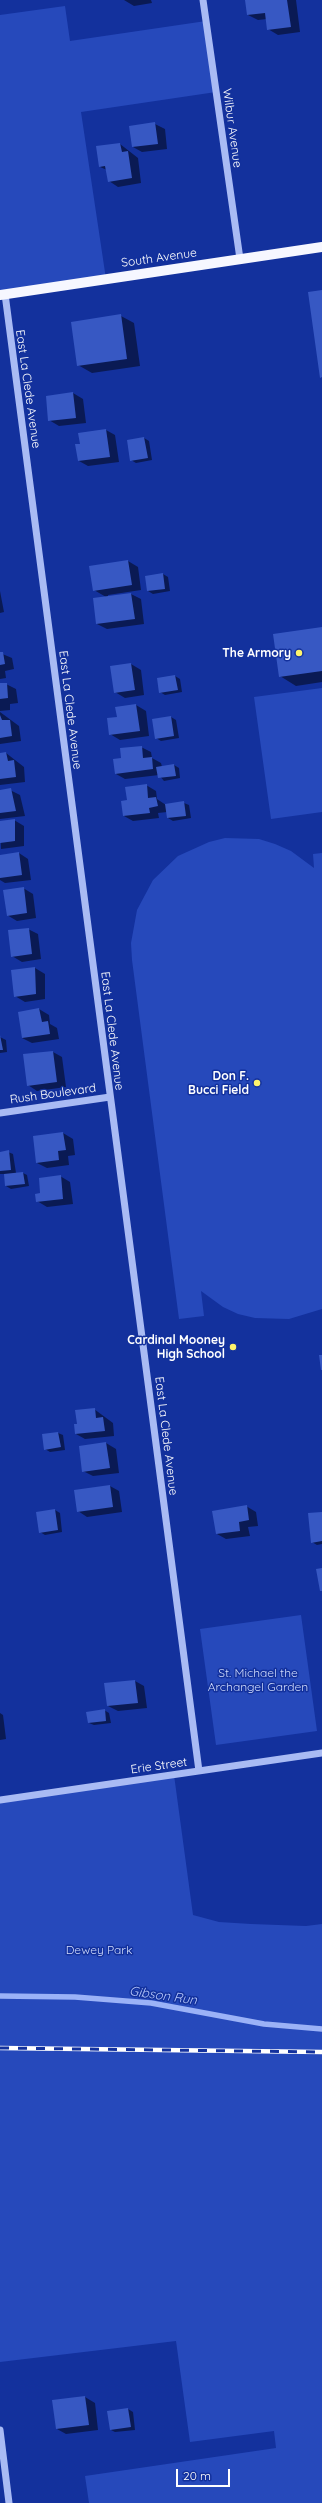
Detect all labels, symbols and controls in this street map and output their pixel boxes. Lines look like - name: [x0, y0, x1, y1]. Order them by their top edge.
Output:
- street label: Wilbur Avenue: [219, 87, 245, 169]
- street label: South Avenue: [120, 246, 198, 270]
- street label: East La Clede Avenue: [13, 329, 43, 449]
- place label: The Armory: [222, 646, 291, 660]
- marker: The Armory: [294, 648, 304, 658]
- street label: East La Clede Avenue: [56, 650, 84, 770]
- street label: East La Clede Avenue: [98, 971, 126, 1091]
- place label: Don F. Bucci Field: [188, 1069, 249, 1097]
- marker: Don F. Bucci Field: [252, 1078, 262, 1088]
- street label: Rush Boulevard: [9, 1081, 97, 1107]
- place label: Cardinal Mooney High School: [127, 1333, 225, 1361]
- marker: Cardinal Mooney High School: [228, 1342, 238, 1352]
- street label: East La Clede Avenue: [152, 1376, 180, 1496]
- park label: St. Michael the Archangel Garden: [208, 1666, 308, 1694]
- street label: Erie Street: [130, 1755, 188, 1777]
- park label: Dewey Park: [66, 1943, 132, 1957]
- water label: Gibson Run: [128, 1984, 198, 2008]
- scale bar: [178, 2461, 232, 2487]
- text: 20 m: [183, 2468, 211, 2483]

